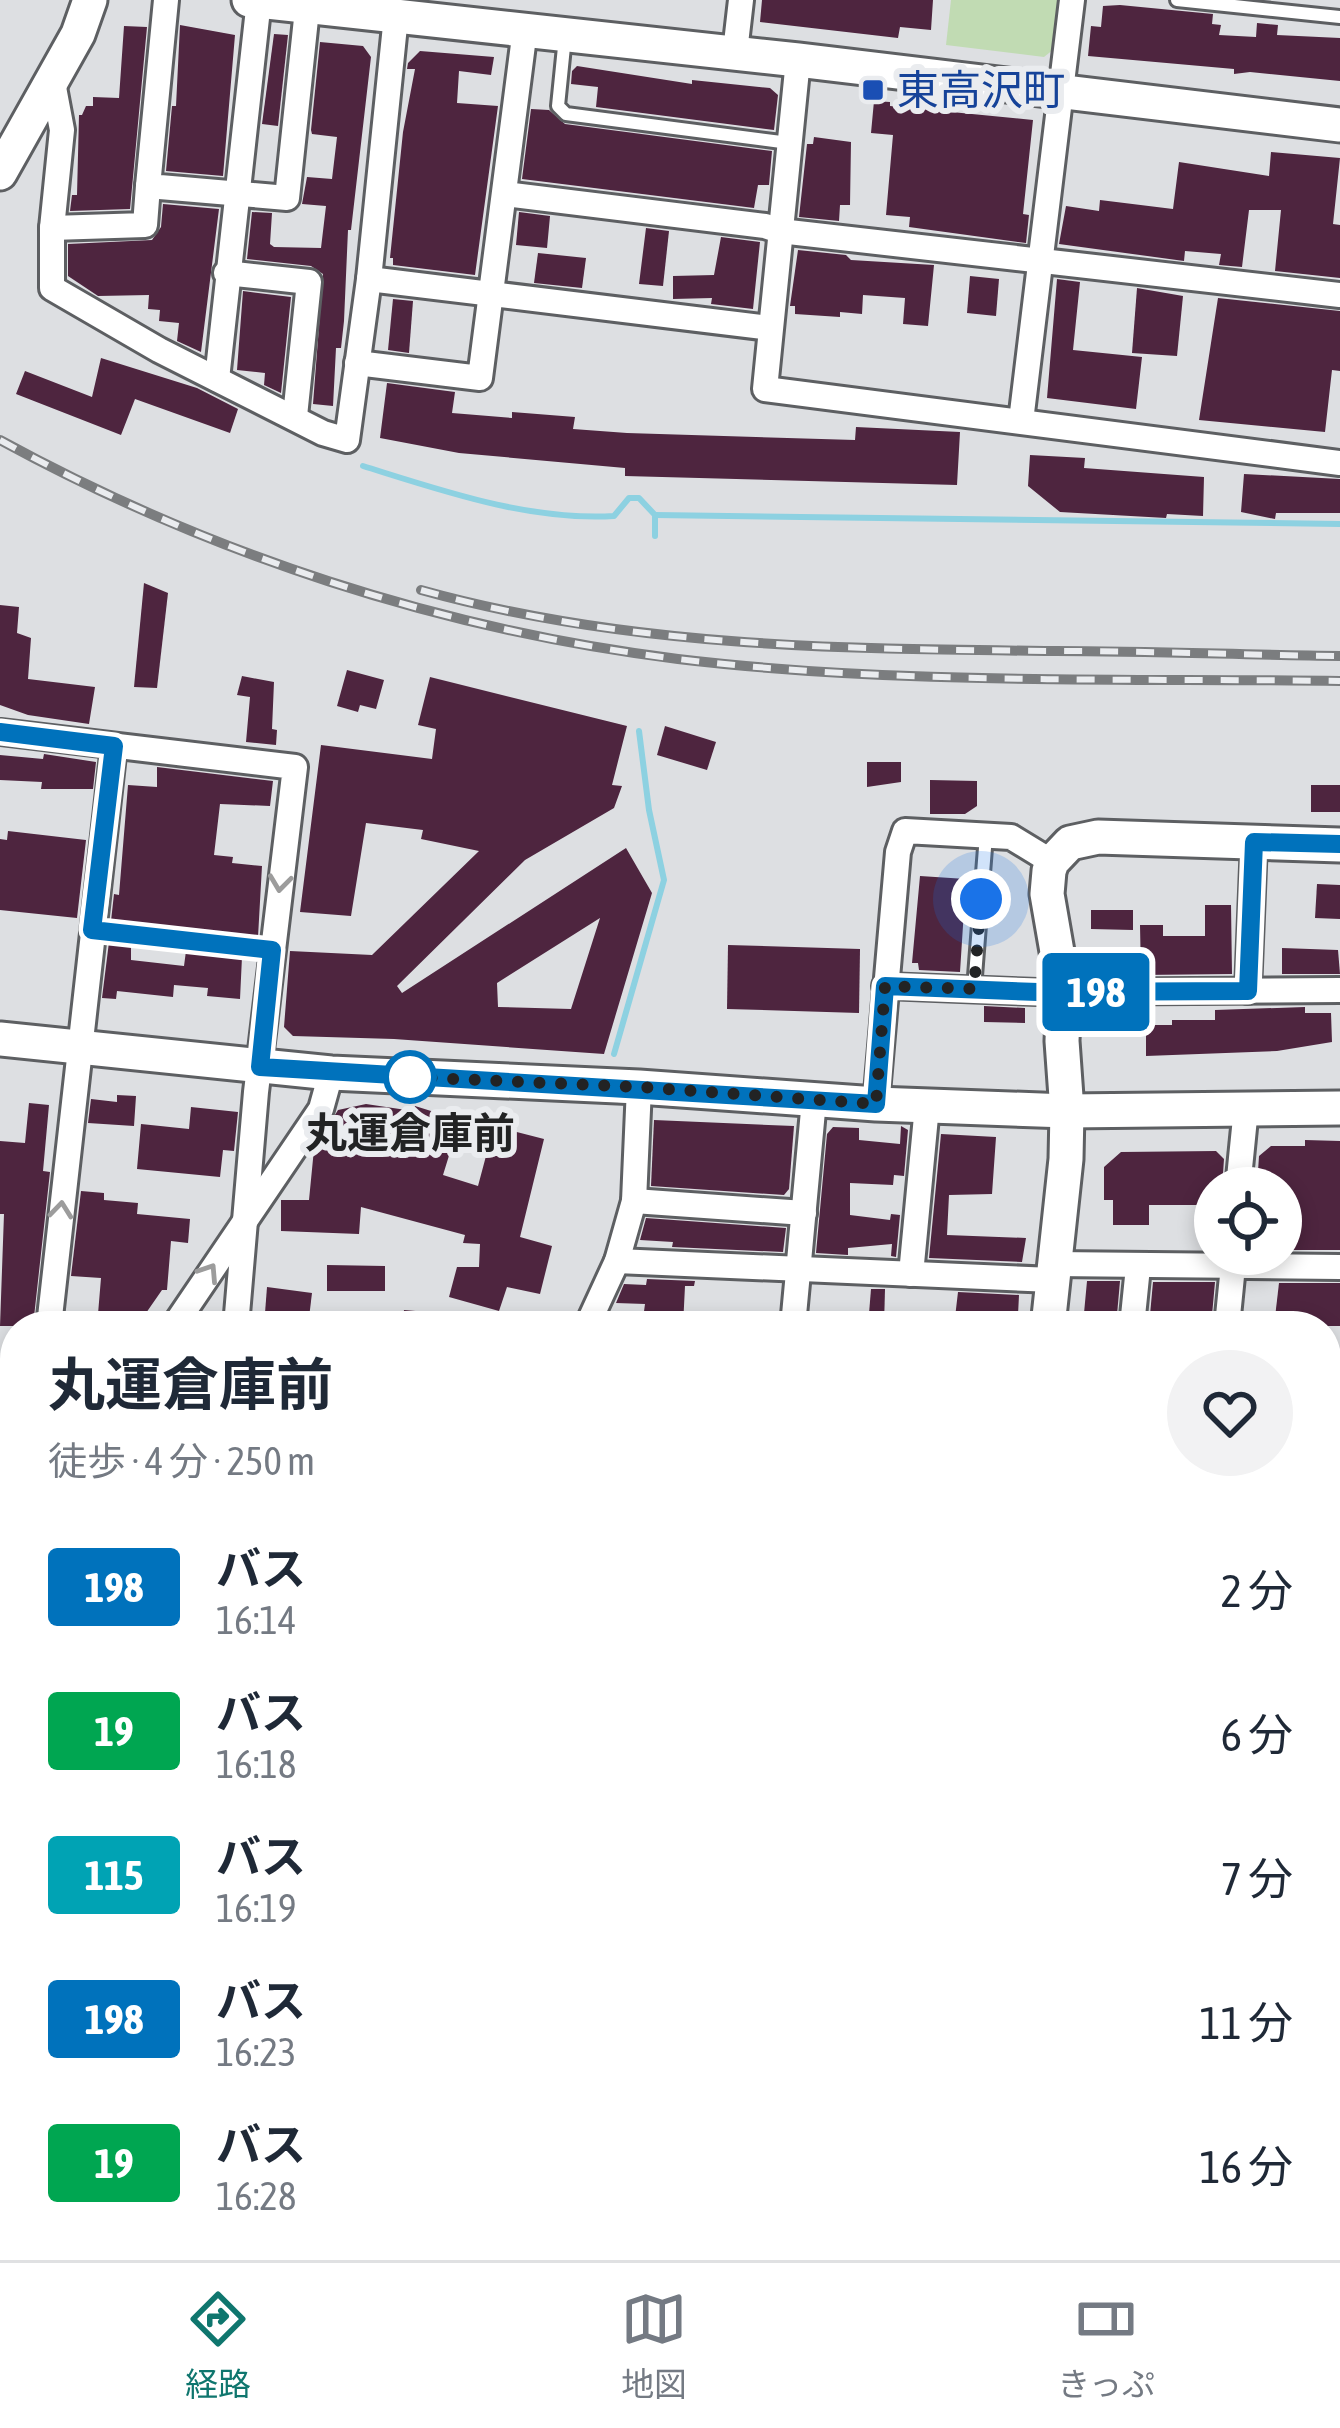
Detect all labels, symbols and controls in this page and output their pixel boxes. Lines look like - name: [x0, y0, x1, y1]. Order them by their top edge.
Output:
- place label: 東高沢町: [897, 66, 1065, 114]
- marker: 東高沢町: [860, 77, 886, 103]
- your location: [951, 869, 1011, 929]
- one-way arrow: [268, 873, 294, 893]
- line badge: 198: [1027, 953, 1165, 1031]
- text: 198: [1066, 968, 1126, 1016]
- marker: 丸運倉庫前: [385, 1052, 435, 1102]
- place label: 丸運倉庫前: [305, 1109, 515, 1157]
- map controls: [1194, 1167, 1302, 1275]
- button: locate: [1194, 1167, 1302, 1275]
- one-way arrow: [48, 1200, 73, 1219]
- one-way arrow: [194, 1264, 216, 1286]
- button: heart: [1167, 1350, 1293, 1476]
- text: 丸運倉庫前: [48, 1352, 333, 1417]
- text: 徒歩 · 4 分 · 250 m: [48, 1439, 315, 1483]
- text: バス: [216, 1543, 306, 1595]
- text: 198: [84, 1563, 144, 1611]
- text: 2 分: [1221, 1565, 1293, 1617]
- text: 16:14: [216, 1598, 296, 1642]
- text: バス: [216, 1687, 306, 1739]
- text: 19: [94, 1707, 134, 1755]
- text: 6 分: [1221, 1709, 1293, 1761]
- text: 16:18: [216, 1742, 296, 1786]
- text: バス: [216, 1831, 306, 1883]
- text: 115: [84, 1851, 144, 1899]
- text: 7 分: [1221, 1853, 1293, 1905]
- text: 16:19: [216, 1886, 296, 1930]
- text: バス: [216, 1975, 306, 2027]
- text: 198: [84, 1995, 144, 2043]
- text: 11 分: [1200, 1997, 1293, 2049]
- text: 16:23: [216, 2030, 296, 2074]
- text: バス: [216, 2119, 306, 2171]
- text: 19: [94, 2139, 134, 2187]
- text: 16 分: [1200, 2141, 1293, 2193]
- text: 16:28: [216, 2174, 296, 2218]
- tab: 経路: [185, 2286, 251, 2406]
- tab: 地図: [621, 2286, 687, 2406]
- tab: きっぷ: [1057, 2286, 1155, 2406]

